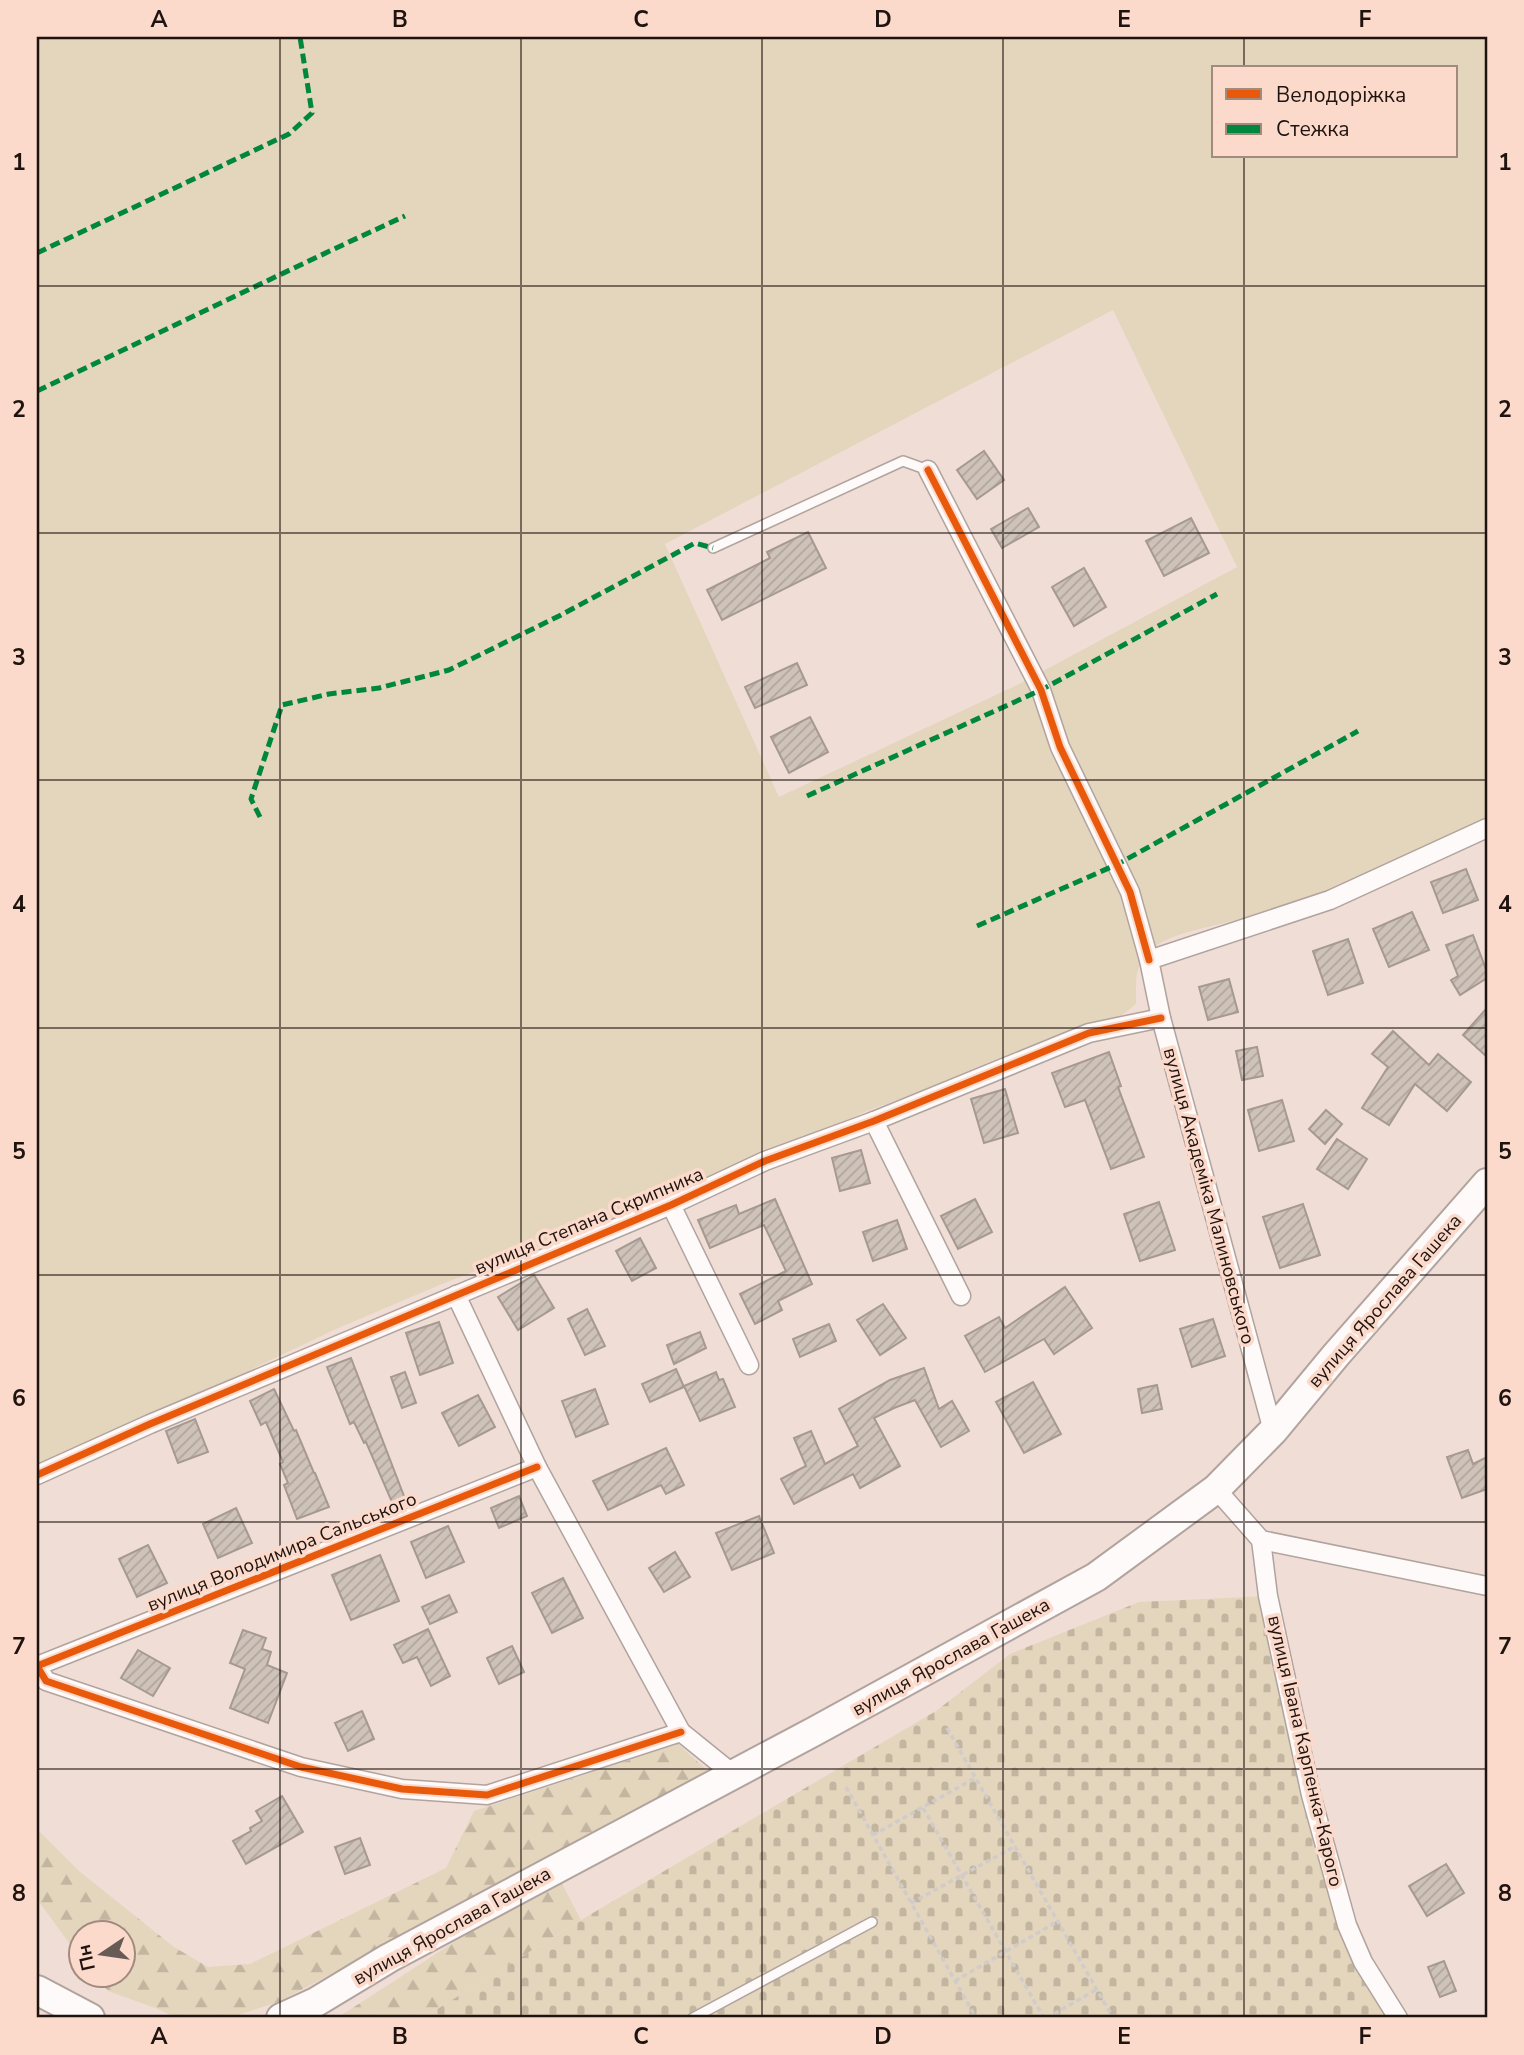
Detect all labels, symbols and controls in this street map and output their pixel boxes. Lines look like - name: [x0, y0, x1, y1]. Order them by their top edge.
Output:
- text: A: [150, 4, 168, 35]
- text: B: [392, 4, 408, 35]
- text: C: [633, 4, 649, 35]
- text: D: [874, 4, 892, 35]
- text: E: [1117, 4, 1131, 35]
- text: F: [1359, 4, 1372, 35]
- legend: [1212, 66, 1458, 158]
- text: Велодоріжка: [1276, 81, 1406, 109]
- text: Стежка: [1276, 115, 1350, 143]
- text: 1: [12, 147, 26, 178]
- text: 1: [1498, 147, 1512, 178]
- text: 2: [12, 394, 26, 425]
- text: 2: [1498, 394, 1512, 425]
- text: 3: [12, 642, 26, 673]
- text: 3: [1498, 642, 1512, 673]
- text: 4: [12, 889, 26, 920]
- text: 4: [1498, 889, 1512, 920]
- street label: вулиця Академіка Малиновського: [1157, 1045, 1261, 1347]
- text: 5: [12, 1136, 26, 1167]
- text: 5: [1498, 1136, 1512, 1167]
- street label: вулиця Степана Скрипника: [471, 1161, 707, 1281]
- street label: вулиця Ярослава Гашека: [1302, 1209, 1468, 1393]
- text: 6: [12, 1383, 26, 1414]
- text: 6: [1498, 1383, 1512, 1414]
- street label: вулиця Володимира Сальського: [143, 1486, 421, 1618]
- street label: вулиця Ярослава Гашека: [847, 1592, 1055, 1722]
- street label: вулиця Івана Карпенка-Карого: [1261, 1613, 1349, 1889]
- text: 7: [12, 1631, 26, 1662]
- text: 7: [1498, 1631, 1512, 1662]
- street label: вулиця Ярослава Гашека: [348, 1861, 556, 1991]
- text: 8: [12, 1878, 26, 1909]
- text: 8: [1498, 1878, 1512, 1909]
- north arrow: [66, 1918, 136, 1988]
- text: Пн: [71, 1942, 102, 1973]
- text: A: [150, 2021, 168, 2052]
- text: B: [392, 2021, 408, 2052]
- text: C: [633, 2021, 649, 2052]
- text: D: [874, 2021, 892, 2052]
- text: E: [1117, 2021, 1131, 2052]
- text: F: [1359, 2021, 1372, 2052]

